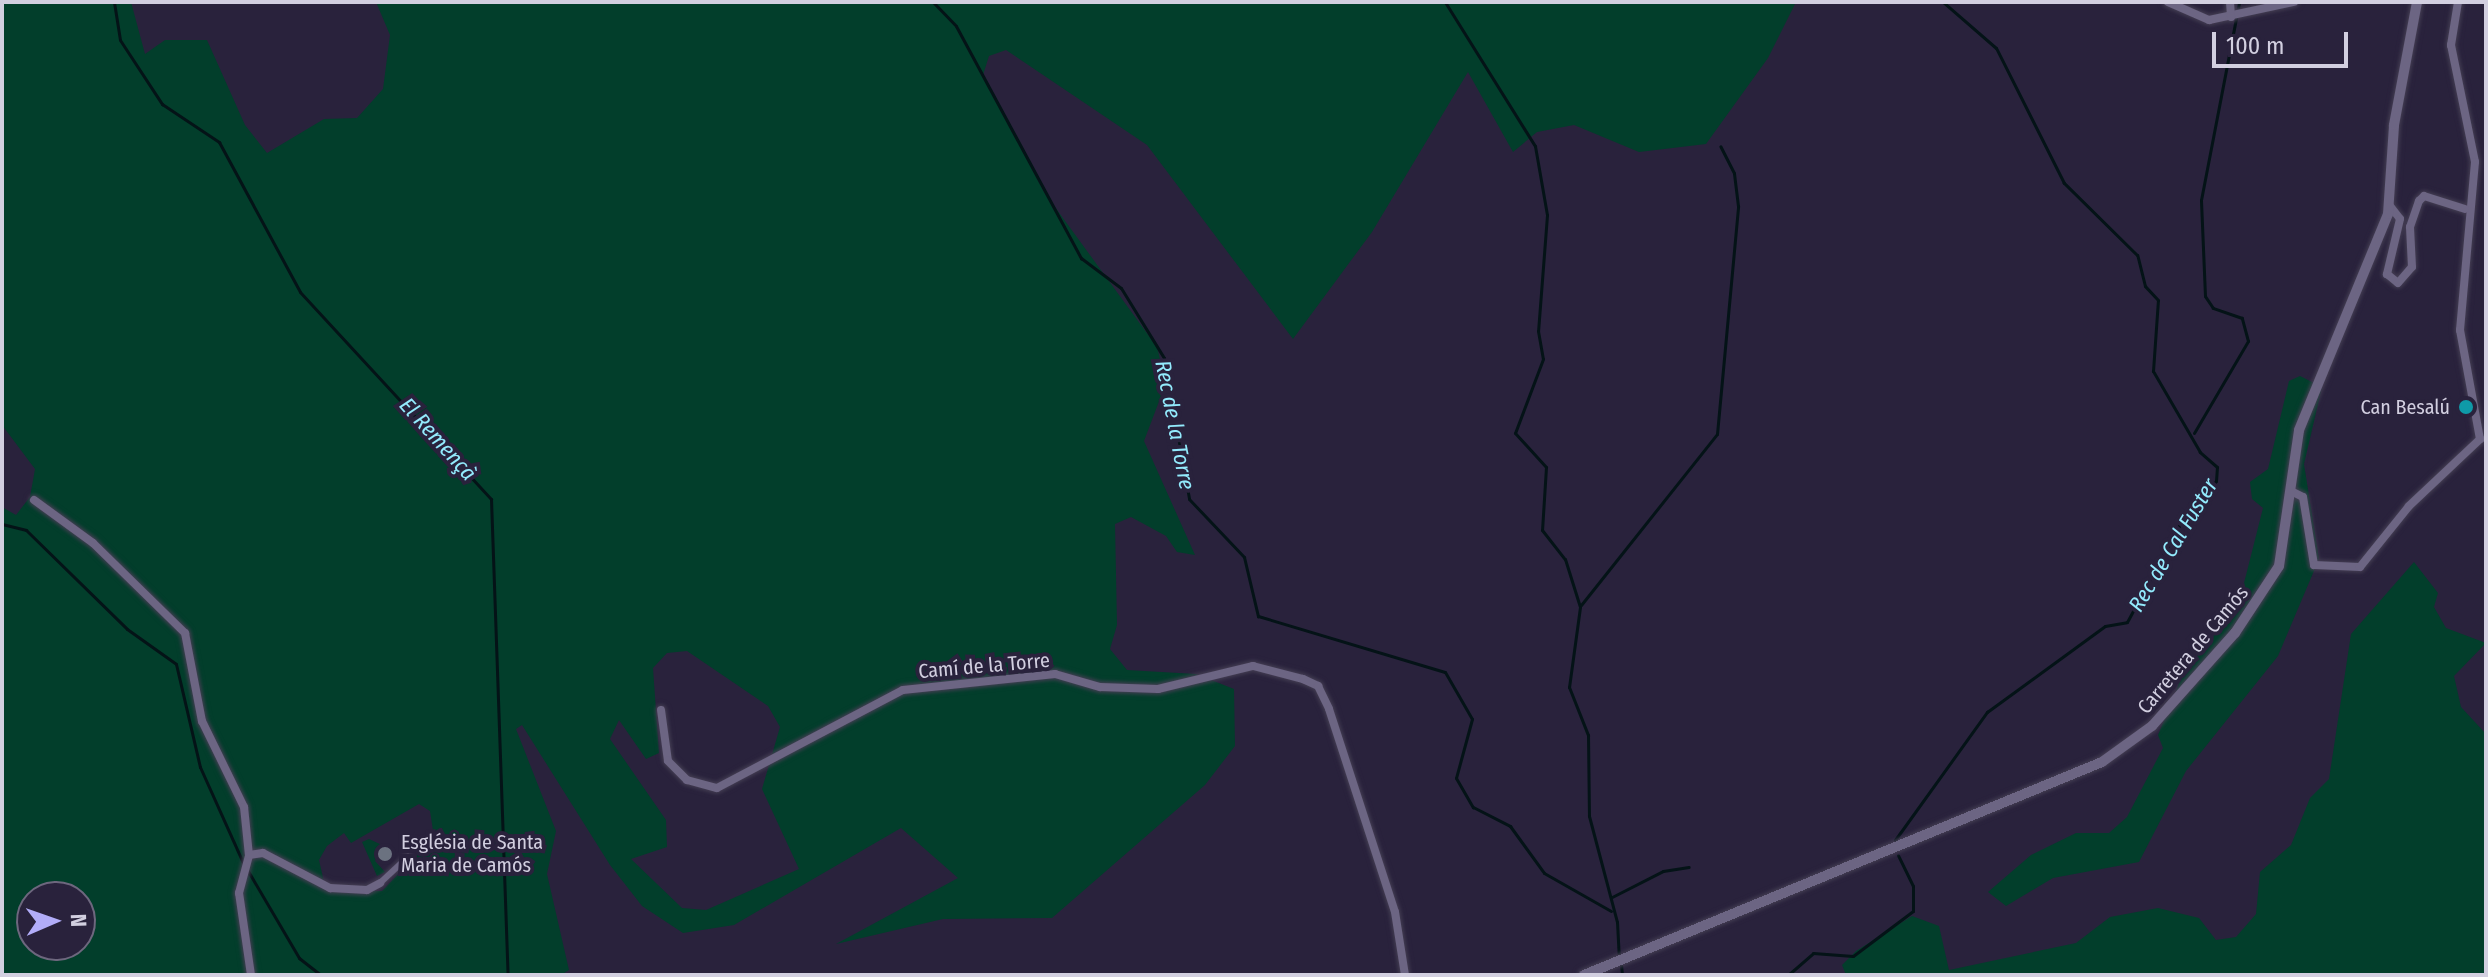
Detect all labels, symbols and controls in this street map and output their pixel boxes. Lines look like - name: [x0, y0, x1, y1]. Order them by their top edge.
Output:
- scale bar: [2216, 16, 2352, 66]
- text: 100 m: [2226, 32, 2284, 60]
- water label: Rec de la Torre: [1150, 358, 1200, 492]
- water label: El Remençà: [394, 392, 482, 486]
- place label: Can Besalú: [2360, 395, 2450, 419]
- marker: Can Besalú: [2457, 398, 2475, 416]
- water label: Rec de Cal Fuster: [2123, 474, 2223, 616]
- street label: Carretera de Camós: [2133, 581, 2253, 719]
- street label: Camí de la Torre: [917, 648, 1051, 684]
- place label: Església de Santa Maria de Camós: [401, 830, 543, 877]
- marker: Església de Santa Maria de Camós: [376, 845, 394, 863]
- north arrow: [16, 881, 96, 961]
- text: N: [65, 913, 92, 927]

